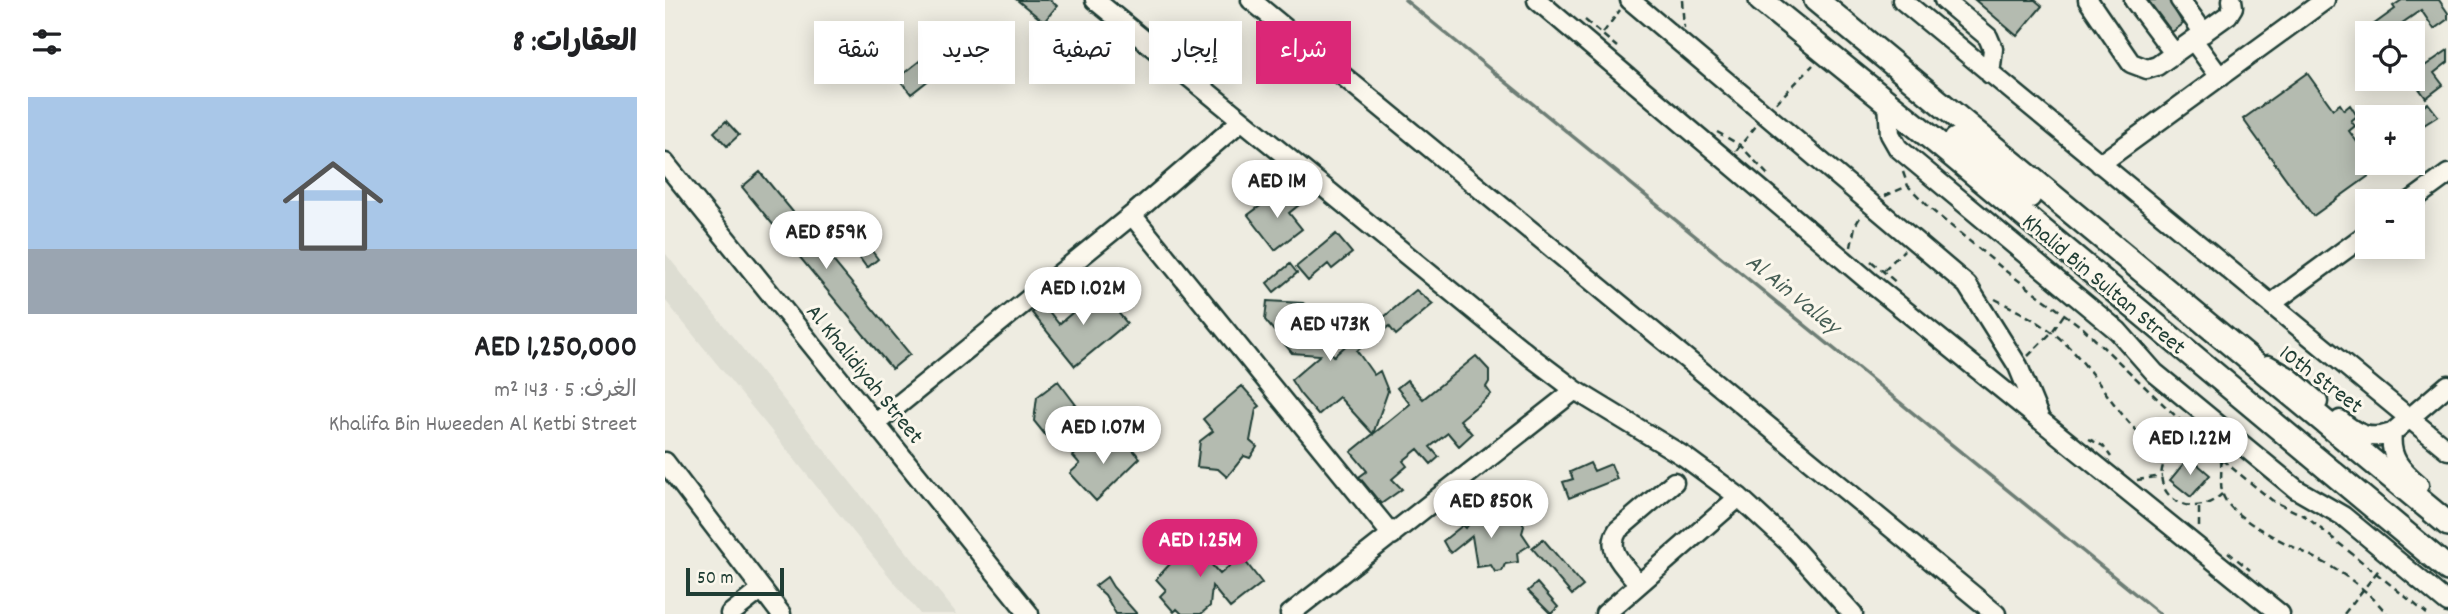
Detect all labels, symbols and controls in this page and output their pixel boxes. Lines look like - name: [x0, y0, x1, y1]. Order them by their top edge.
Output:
- chip: شقة: [814, 21, 904, 84]
- chip: جديد: [918, 21, 1015, 84]
- chip: تصفية: [1029, 21, 1135, 84]
- chip: إيجار: [1149, 21, 1242, 84]
- chip: شراء: [1256, 21, 1351, 84]
- map controls: [2355, 21, 2425, 259]
- button: locate: [2355, 21, 2425, 91]
- icon: filters: [28, 23, 66, 61]
- text: العقارات: 8: [513, 23, 637, 66]
- button: +: [2355, 105, 2425, 175]
- icon: home: [270, 143, 396, 269]
- pin: AED 1M: [1220, 160, 1334, 220]
- text: AED 1M: [1248, 166, 1306, 199]
- button: −: [2355, 189, 2425, 259]
- street label: Khalid Bin Sultan Street: [2014, 207, 2192, 364]
- pin: AED 859K: [754, 212, 898, 271]
- text: AED 859K: [785, 217, 867, 250]
- water label: Al Ain Valley: [1738, 247, 1849, 346]
- pin: AED 1.02M: [1003, 268, 1163, 327]
- text: AED 1.02M: [1040, 273, 1126, 306]
- street label: Al Khalidiyah Street: [796, 298, 930, 452]
- pin: AED 473K: [1258, 304, 1402, 363]
- text: AED 473K: [1290, 309, 1370, 342]
- text: AED 1,250,000: [474, 328, 637, 371]
- street label: 10th Street: [2271, 338, 2369, 423]
- text: الغرف: 5 · 143 m²: [494, 375, 637, 408]
- pin: AED 1.07M: [1023, 406, 1183, 466]
- text: Khalifa Bin Hweeden Al Ketbi Street: [329, 409, 637, 442]
- text: AED 1.07M: [1061, 412, 1145, 445]
- pin: AED 1.22M: [2110, 418, 2270, 477]
- text: AED 1.22M: [2149, 423, 2231, 456]
- pin: AED 850K: [1419, 480, 1563, 540]
- text: AED 850K: [1449, 486, 1533, 519]
- pin: AED 1.25M: [1120, 520, 1280, 579]
- text: AED 1.25M: [1158, 525, 1242, 558]
- scale bar: [686, 565, 784, 597]
- text: 50 m: [697, 566, 734, 593]

